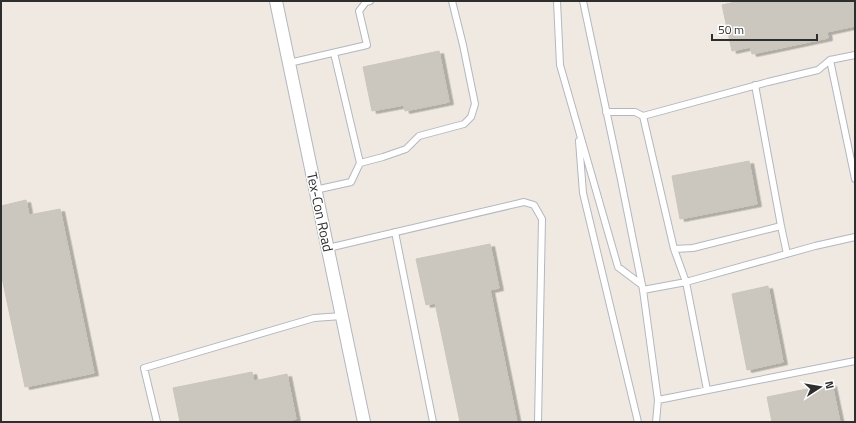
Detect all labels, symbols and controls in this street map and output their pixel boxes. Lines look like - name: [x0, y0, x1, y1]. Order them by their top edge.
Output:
- scale bar: [712, 16, 817, 42]
- text: 50 m: [718, 20, 744, 39]
- street label: Tex-Con Road: [302, 170, 339, 254]
- north arrow: [800, 367, 840, 407]
- text: N: [821, 380, 838, 390]

